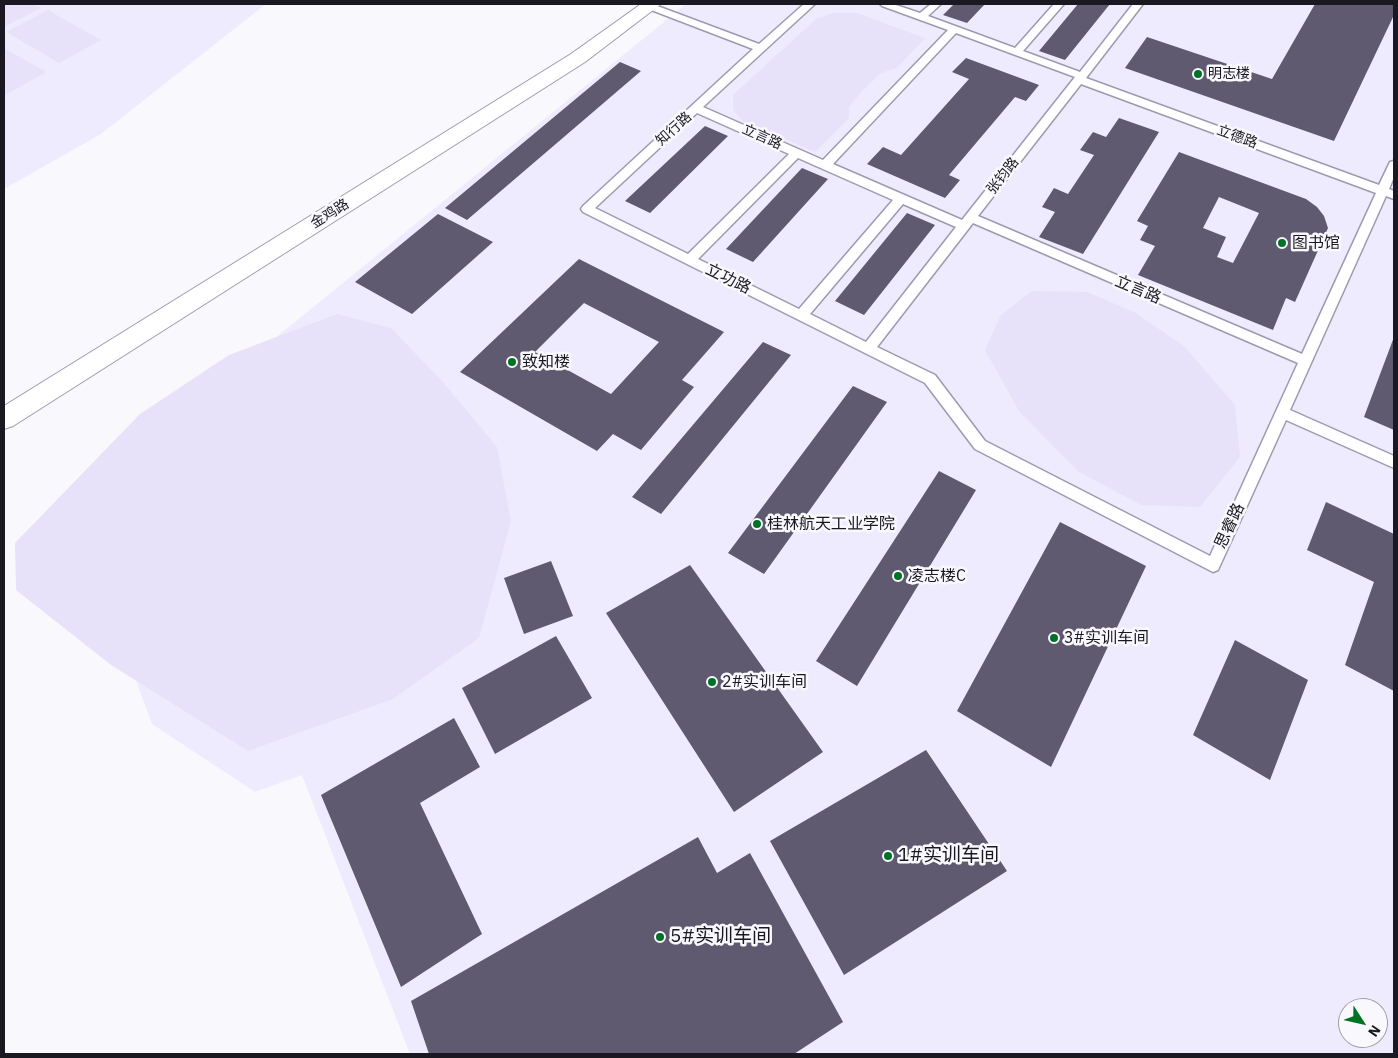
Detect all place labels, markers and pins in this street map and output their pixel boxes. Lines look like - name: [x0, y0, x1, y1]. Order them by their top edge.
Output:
- place label: 明志楼: [1208, 66, 1250, 82]
- marker: 明志楼: [1192, 68, 1204, 80]
- place label: 图书馆: [1292, 233, 1340, 253]
- marker: 图书馆: [1276, 237, 1288, 249]
- place label: 致知楼: [522, 352, 570, 372]
- marker: 致知楼: [506, 356, 518, 368]
- place label: 桂林航天工业学院: [767, 514, 895, 534]
- marker: 桂林航天工业学院: [751, 518, 763, 530]
- place label: 凌志楼C: [908, 566, 966, 586]
- marker: 凌志楼C: [892, 570, 904, 582]
- place label: 3#实训车间: [1064, 628, 1149, 648]
- marker: 3#实训车间: [1048, 632, 1060, 644]
- place label: 2#实训车间: [722, 672, 807, 692]
- marker: 2#实训车间: [706, 676, 718, 688]
- place label: 1#实训车间: [898, 845, 999, 867]
- marker: 1#实训车间: [882, 850, 894, 862]
- place label: 5#实训车间: [670, 926, 771, 948]
- marker: 5#实训车间: [654, 931, 666, 943]

